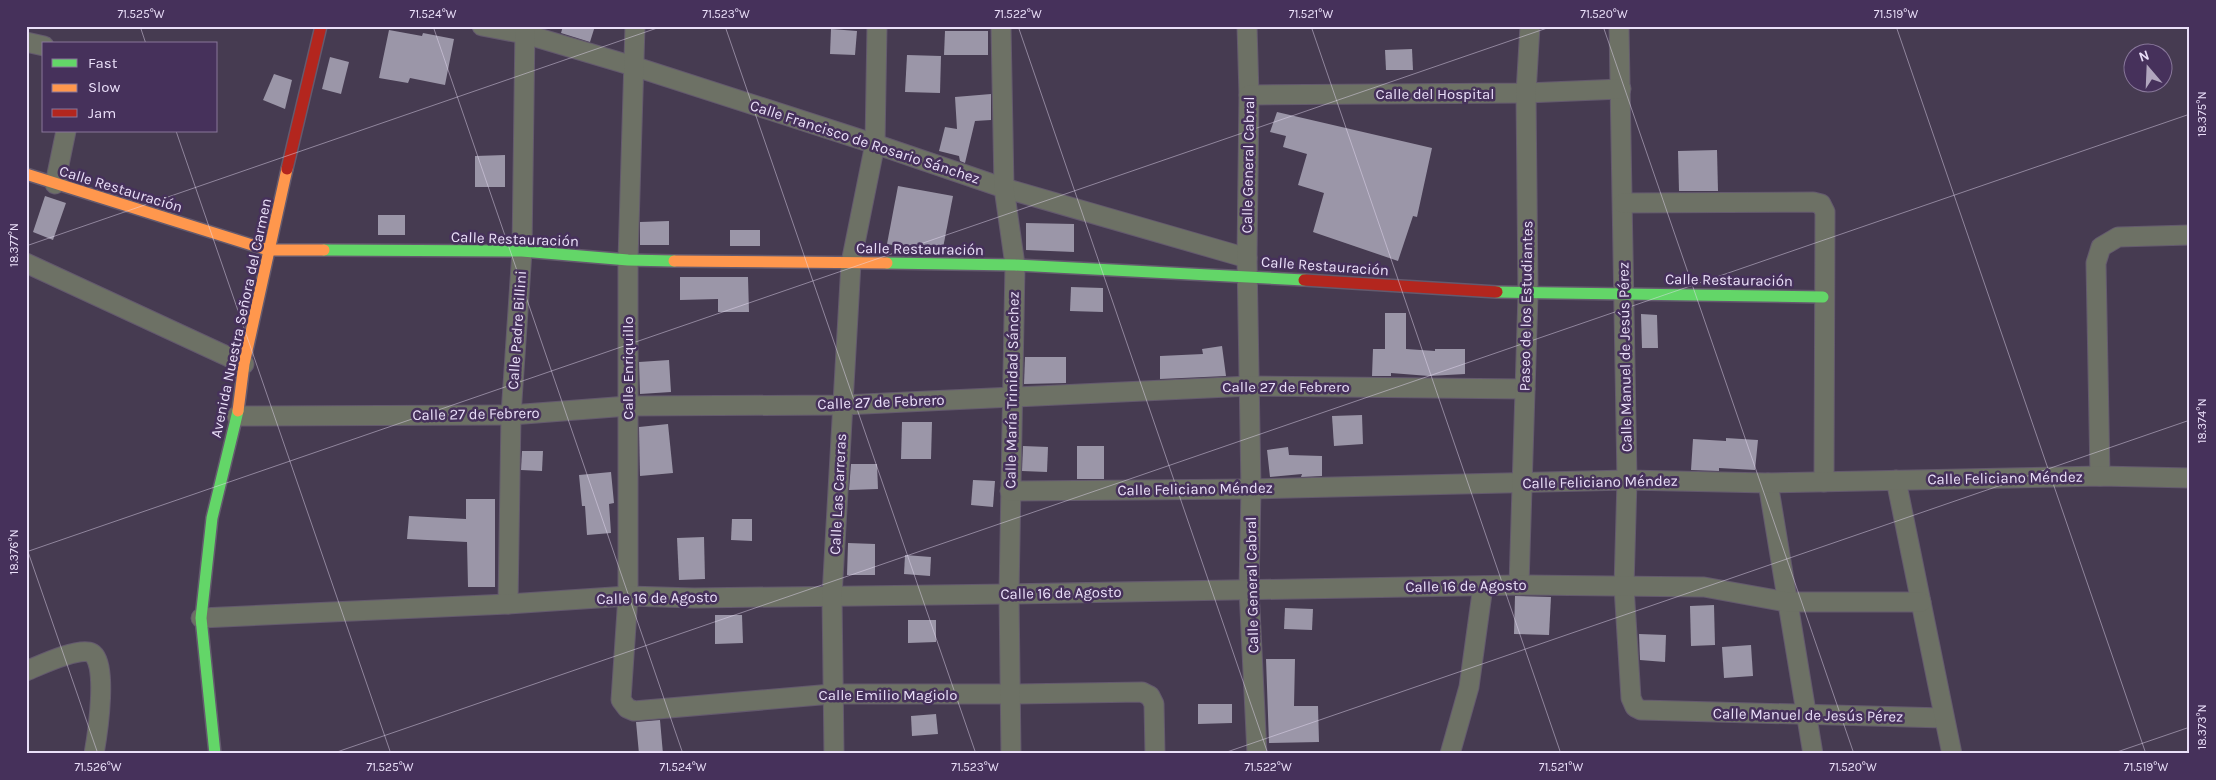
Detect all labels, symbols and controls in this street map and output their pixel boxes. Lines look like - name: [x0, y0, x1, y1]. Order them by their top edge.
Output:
- text: 71.525°W: [117, 7, 165, 21]
- text: 71.524°W: [410, 7, 457, 21]
- text: 71.523°W: [702, 7, 750, 21]
- text: 71.522°W: [994, 7, 1042, 21]
- text: 71.521°W: [1289, 7, 1333, 21]
- text: 71.520°W: [1580, 7, 1628, 21]
- text: 71.519°W: [1874, 7, 1918, 21]
- legend: [42, 42, 218, 132]
- north arrow: [2124, 42, 2174, 92]
- text: N: [2136, 47, 2151, 66]
- text: Fast: [88, 54, 118, 72]
- text: Slow: [88, 78, 120, 96]
- street label: Calle del Hospital: [1376, 85, 1494, 103]
- text: 18.375°N: [2195, 91, 2209, 137]
- street label: Calle Francisco de Rosario Sánchez: [748, 96, 982, 188]
- street label: Calle General Cabral: [1238, 96, 1258, 234]
- text: Jam: [88, 104, 116, 122]
- street label: Calle Restauración: [57, 162, 185, 216]
- street label: Avenida Nuestra Señora del Carmen: [207, 196, 275, 440]
- street label: Paseo de los Estudiantes: [1516, 220, 1536, 392]
- text: 18.377°N: [7, 223, 21, 267]
- street label: Calle Restauración: [451, 228, 579, 250]
- street label: Calle Restauración: [856, 239, 984, 259]
- street label: Calle Restauración: [1261, 253, 1389, 279]
- street label: Calle Manuel de Jesús Pérez: [1614, 262, 1636, 452]
- street label: Calle Padre Billini: [504, 270, 530, 390]
- street label: Calle Restauración: [1665, 270, 1793, 290]
- street label: Calle María Trinidad Sánchez: [1001, 291, 1023, 489]
- street label: Calle Enriquillo: [619, 316, 637, 420]
- street label: Calle 27 de Febrero: [1222, 378, 1350, 396]
- street label: Calle 27 de Febrero: [817, 391, 945, 413]
- text: 18.374°N: [2195, 398, 2209, 444]
- street label: Calle 27 de Febrero: [412, 404, 540, 424]
- street label: Calle Las Carreras: [826, 433, 850, 555]
- street label: Calle Feliciano Méndez: [1927, 468, 2083, 488]
- street label: Calle Feliciano Méndez: [1522, 472, 1678, 492]
- street label: Calle Feliciano Méndez: [1117, 479, 1273, 499]
- street label: Calle General Cabral: [1242, 516, 1262, 654]
- text: 18.376°N: [7, 529, 21, 575]
- street label: Calle 16 de Agosto: [1405, 576, 1527, 596]
- street label: Calle 16 de Agosto: [1000, 583, 1122, 603]
- street label: Calle 16 de Agosto: [596, 588, 718, 608]
- street label: Calle Emilio Magiolo: [819, 686, 957, 704]
- street label: Calle Manuel de Jesús Pérez: [1713, 704, 1903, 726]
- text: 18.373°N: [2195, 704, 2209, 750]
- text: 71.526°W: [74, 760, 122, 774]
- text: 71.525°W: [366, 760, 414, 774]
- text: 71.524°W: [660, 760, 707, 774]
- text: 71.523°W: [951, 760, 999, 774]
- text: 71.522°W: [1244, 760, 1292, 774]
- text: 71.521°W: [1539, 760, 1583, 774]
- text: 71.520°W: [1829, 760, 1877, 774]
- text: 71.519°W: [2124, 760, 2168, 774]

